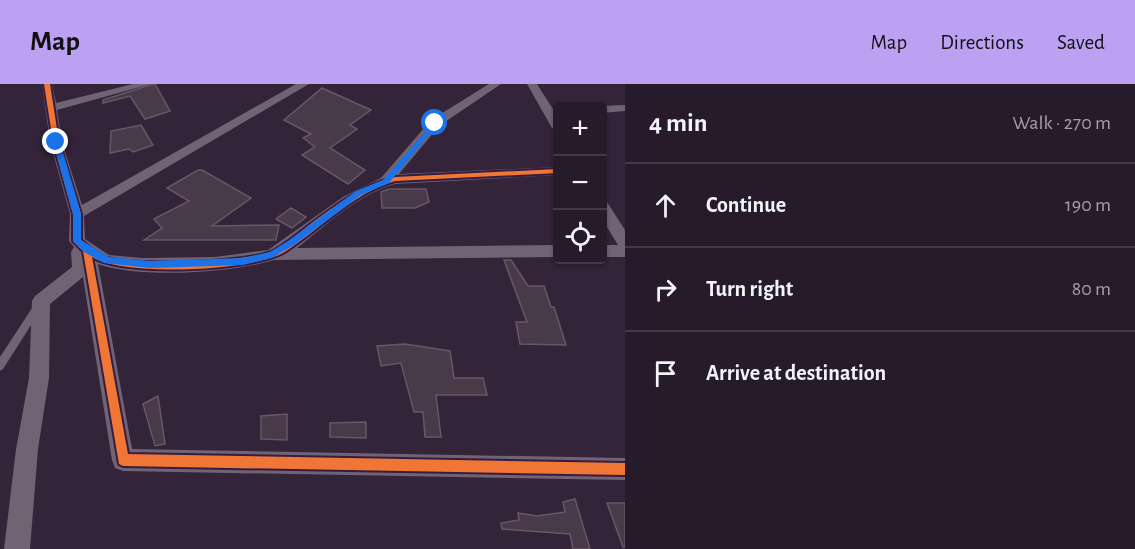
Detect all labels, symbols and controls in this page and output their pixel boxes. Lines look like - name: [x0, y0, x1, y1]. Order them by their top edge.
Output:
- text: Map: [30, 28, 80, 56]
- text: Map: [871, 32, 907, 53]
- text: Directions: [940, 32, 1024, 53]
- text: Saved: [1057, 32, 1105, 53]
- map controls: [553, 102, 607, 264]
- button: +: [553, 102, 607, 156]
- route start: [421, 109, 447, 135]
- text: 4 min: [649, 110, 708, 136]
- text: Walk · 270 m: [1012, 113, 1111, 133]
- route end: [42, 128, 68, 154]
- button: −: [553, 156, 607, 210]
- icon: ahead: [649, 189, 682, 222]
- text: Continue: [706, 194, 786, 216]
- text: 190 m: [1065, 195, 1111, 215]
- button: locate: [553, 210, 607, 264]
- icon: right: [649, 273, 682, 306]
- text: Turn right: [706, 278, 793, 300]
- text: 80 m: [1072, 279, 1111, 299]
- icon: arrive: [649, 357, 682, 390]
- text: Arrive at destination: [706, 362, 886, 384]

